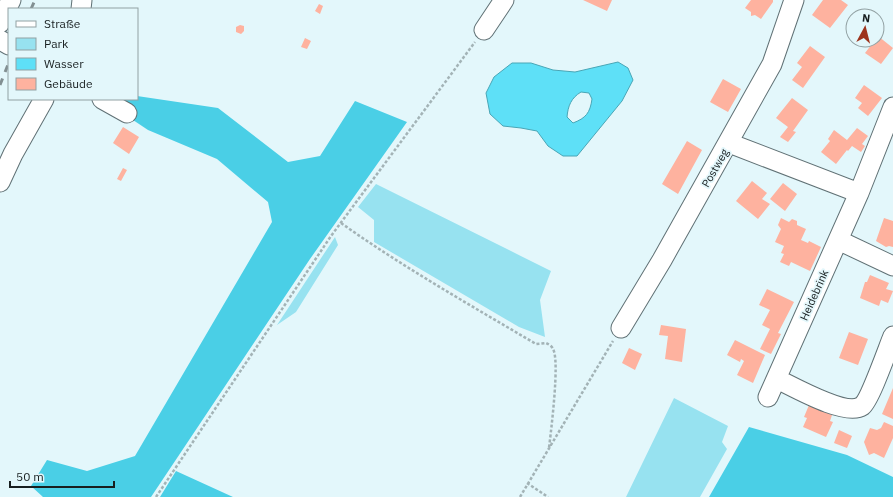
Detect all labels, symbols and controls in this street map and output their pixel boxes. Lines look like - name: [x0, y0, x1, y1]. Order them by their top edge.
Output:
- legend: [8, 8, 138, 100]
- north arrow: [845, 8, 885, 48]
- text: N: [861, 11, 871, 26]
- text: Straße: [44, 16, 81, 31]
- text: Park: [44, 36, 69, 51]
- text: Wasser: [44, 56, 84, 71]
- text: Gebäude: [44, 76, 93, 91]
- street label: Postweg: [698, 146, 732, 190]
- street label: Heidebrink: [797, 267, 831, 323]
- scale bar: [10, 463, 114, 489]
- text: 50 m: [16, 469, 44, 484]

